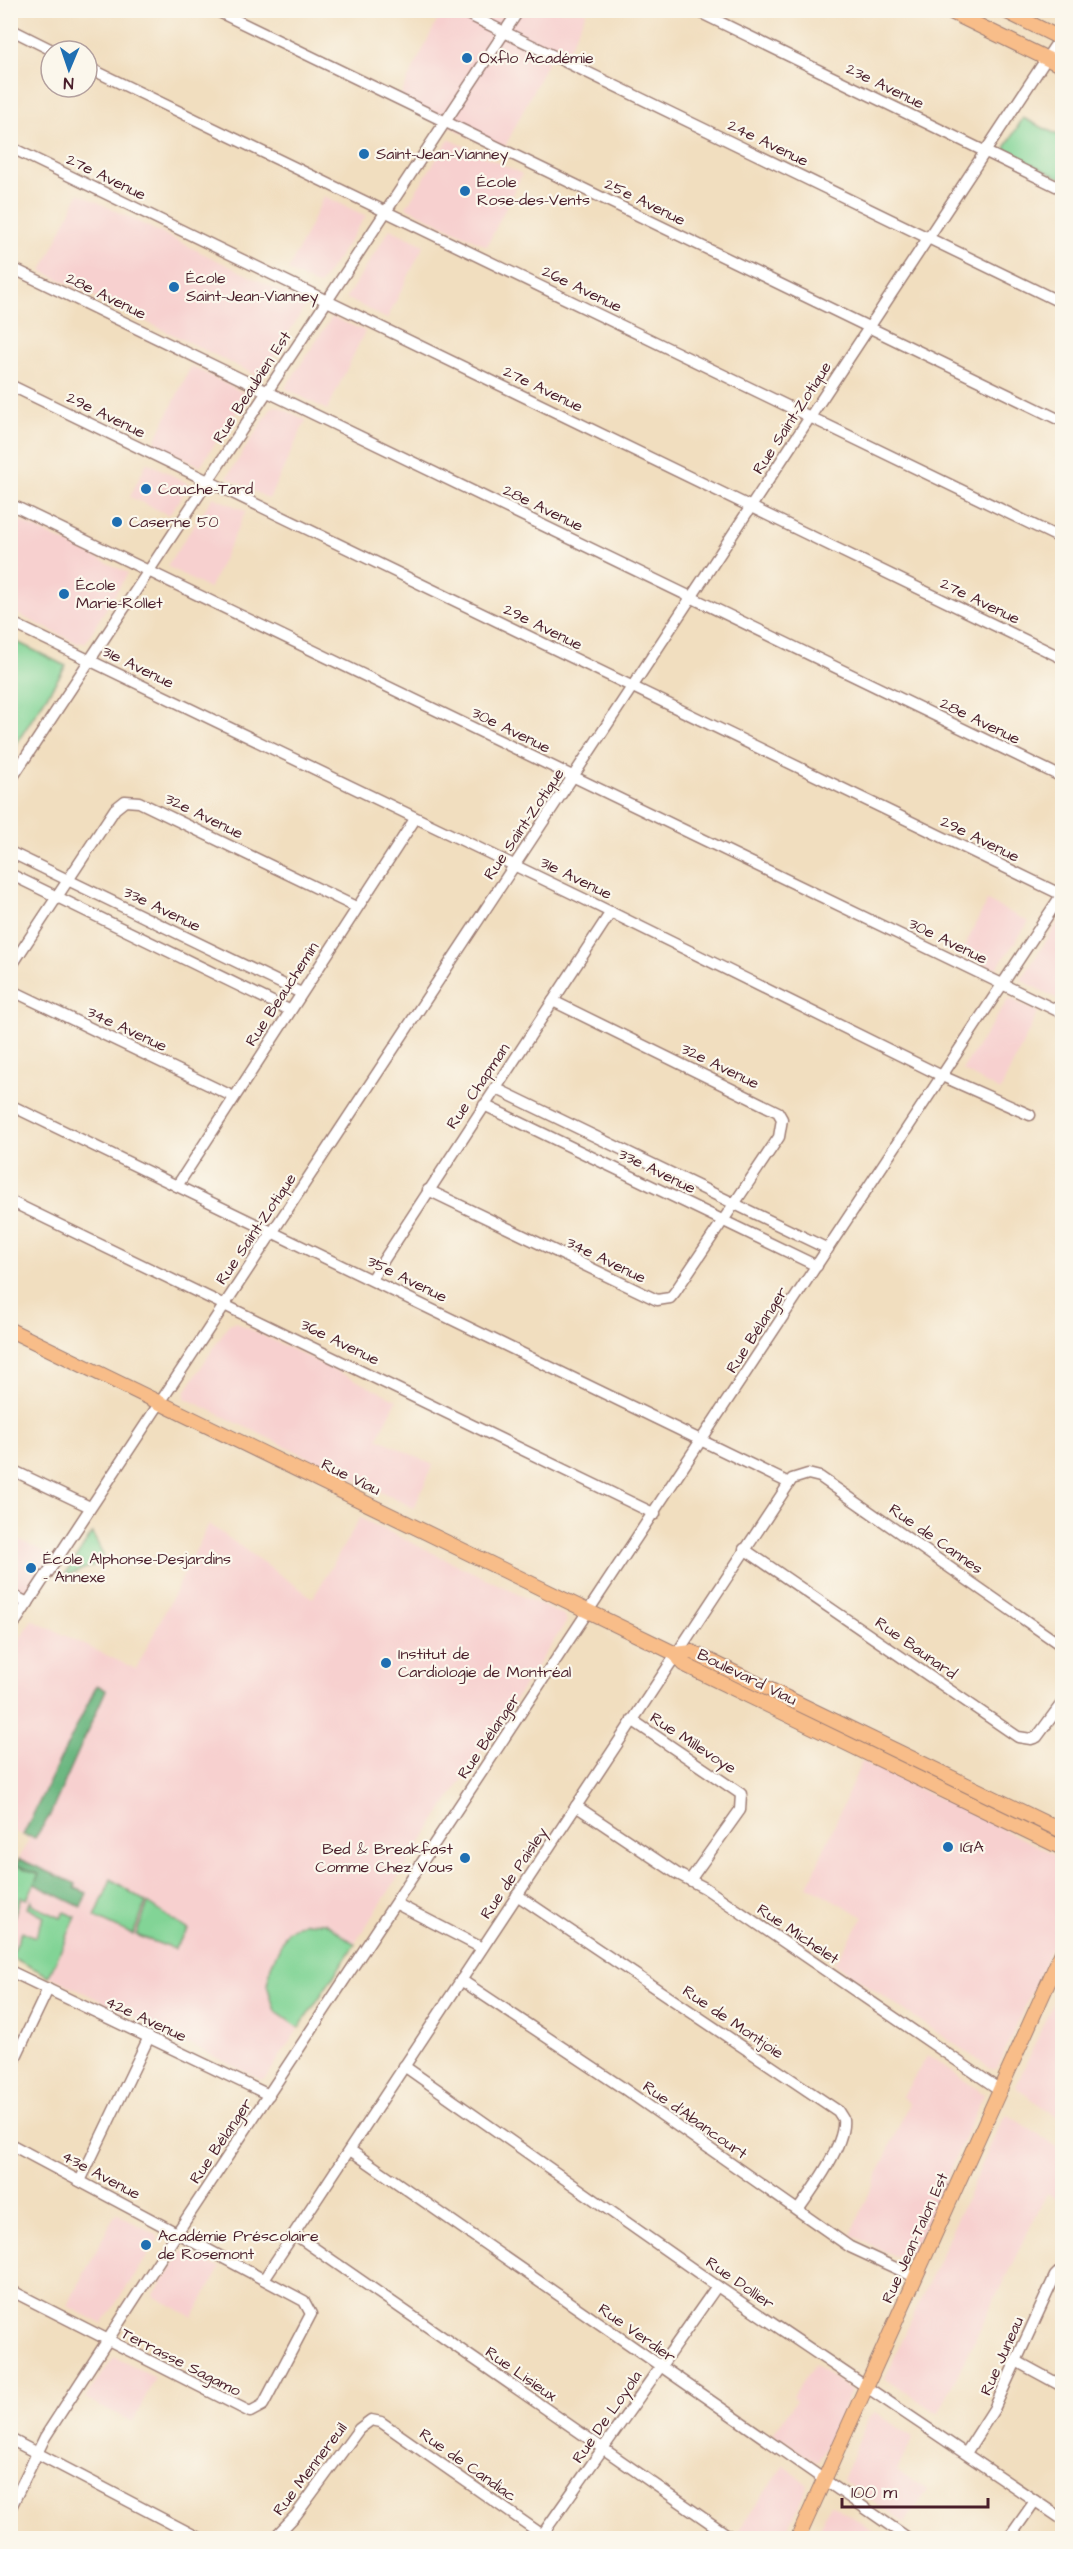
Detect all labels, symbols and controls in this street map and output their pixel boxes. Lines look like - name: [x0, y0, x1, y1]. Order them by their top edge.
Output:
- north arrow: [39, 39, 99, 99]
- place label: Oxflo Académie: [479, 47, 594, 69]
- marker: Oxflo Académie: [460, 51, 474, 65]
- street label: 23e Avenue: [842, 58, 928, 115]
- text: N: [63, 72, 74, 94]
- street label: 24e Avenue: [724, 114, 812, 172]
- place label: Saint-Jean-Vianney: [376, 143, 509, 166]
- marker: Saint-Jean-Vianney: [357, 147, 371, 161]
- street label: 27e Avenue: [63, 148, 150, 206]
- place label: École Rose-des-Vents: [477, 171, 590, 211]
- street label: 25e Avenue: [601, 173, 689, 231]
- marker: École Rose-des-Vents: [458, 184, 472, 198]
- street label: 26e Avenue: [538, 260, 626, 318]
- street label: 28e Avenue: [62, 267, 150, 325]
- place label: École Saint-Jean-Vianney: [186, 267, 319, 308]
- marker: École Saint-Jean-Vianney: [167, 280, 181, 294]
- street label: Rue Beaubien Est: [208, 326, 297, 447]
- street label: Rue Saint-Zotique: [747, 357, 837, 479]
- street label: 27e Avenue: [500, 360, 587, 418]
- street label: 29e Avenue: [63, 386, 149, 444]
- place label: Couche-Tard: [158, 478, 253, 500]
- street label: 28e Avenue: [499, 479, 587, 537]
- marker: Couche-Tard: [139, 482, 153, 496]
- place label: Caserne 50: [129, 511, 218, 533]
- marker: Caserne 50: [110, 515, 124, 529]
- street label: 27e Avenue: [937, 572, 1024, 630]
- place label: École Marie-Rollet: [76, 574, 163, 614]
- marker: École Marie-Rollet: [57, 587, 71, 601]
- street label: 29e Avenue: [500, 598, 586, 656]
- street label: 31e Avenue: [98, 640, 178, 694]
- street label: 28e Avenue: [936, 692, 1024, 750]
- street label: 30e Avenue: [468, 701, 554, 759]
- street label: Rue Saint-Zotique: [478, 764, 570, 884]
- street label: 32e Avenue: [161, 788, 247, 845]
- street label: 29e Avenue: [937, 810, 1023, 868]
- street label: 31e Avenue: [536, 851, 616, 905]
- street label: 33e Avenue: [120, 881, 205, 937]
- street label: 30e Avenue: [905, 912, 991, 970]
- street label: Rue Beauchemin: [240, 937, 324, 1051]
- street label: 34e Avenue: [83, 1001, 171, 1057]
- street label: 32e Avenue: [677, 1038, 763, 1095]
- street label: Rue Chapman: [441, 1039, 515, 1133]
- street label: 33e Avenue: [615, 1143, 700, 1199]
- street label: Rue Saint-Zotique: [210, 1169, 302, 1289]
- street label: 34e Avenue: [562, 1231, 650, 1289]
- street label: 35e Avenue: [363, 1250, 451, 1308]
- street label: Rue Bélanger: [721, 1282, 794, 1378]
- street label: 36e Avenue: [297, 1313, 383, 1371]
- street label: Rue Viau: [318, 1453, 384, 1501]
- street label: Rue de Cannes: [885, 1498, 987, 1580]
- place label: École Alphonse-Desjardins - Annexe: [43, 1548, 231, 1588]
- marker: École Alphonse-Desjardins - Annexe: [24, 1561, 38, 1575]
- street label: Rue Baunard: [871, 1612, 961, 1684]
- place label: Institut de Cardiologie de Montréal: [398, 1643, 571, 1684]
- street label: Boulevard Viau: [694, 1643, 800, 1711]
- marker: Institut de Cardiologie de Montréal: [379, 1656, 393, 1670]
- street label: Rue Bélanger: [452, 1689, 527, 1784]
- street label: Rue Millevoye: [645, 1707, 741, 1780]
- street label: Rue de Paisley: [475, 1822, 554, 1924]
- place label: IGA: [960, 1836, 984, 1858]
- place label: Bed & Breakfast Comme Chez Vous: [315, 1838, 454, 1878]
- marker: IGA: [941, 1840, 955, 1854]
- marker: Bed & Breakfast Comme Chez Vous: [458, 1851, 472, 1865]
- street label: Rue Michelet: [753, 1898, 844, 1970]
- street label: Rue de Montjoie: [678, 1980, 788, 2064]
- street label: 42e Avenue: [102, 1991, 190, 2048]
- street label: Rue d'Abancourt: [638, 2076, 752, 2165]
- street label: Rue Bélanger: [184, 2094, 259, 2189]
- street label: 43e Avenue: [58, 2145, 144, 2205]
- street label: Rue Jean-Talon Est: [876, 2169, 954, 2307]
- place label: Académie Préscolaire de Rosemont: [158, 2225, 319, 2265]
- marker: Académie Préscolaire de Rosemont: [139, 2238, 153, 2252]
- street label: Rue Dollier: [701, 2251, 779, 2315]
- street label: Rue Verdier: [594, 2298, 680, 2368]
- street label: Rue Juneau: [975, 2313, 1029, 2399]
- street label: Terrasse Sagamo: [117, 2322, 245, 2403]
- street label: Rue Lisieux: [481, 2341, 562, 2407]
- street label: Rue De Loyola: [567, 2366, 648, 2468]
- street label: Rue Mennereuil: [268, 2418, 352, 2520]
- street label: Rue de Candiac: [415, 2423, 521, 2507]
- scale bar: [842, 2471, 988, 2509]
- text: 100 m: [851, 2480, 897, 2505]

